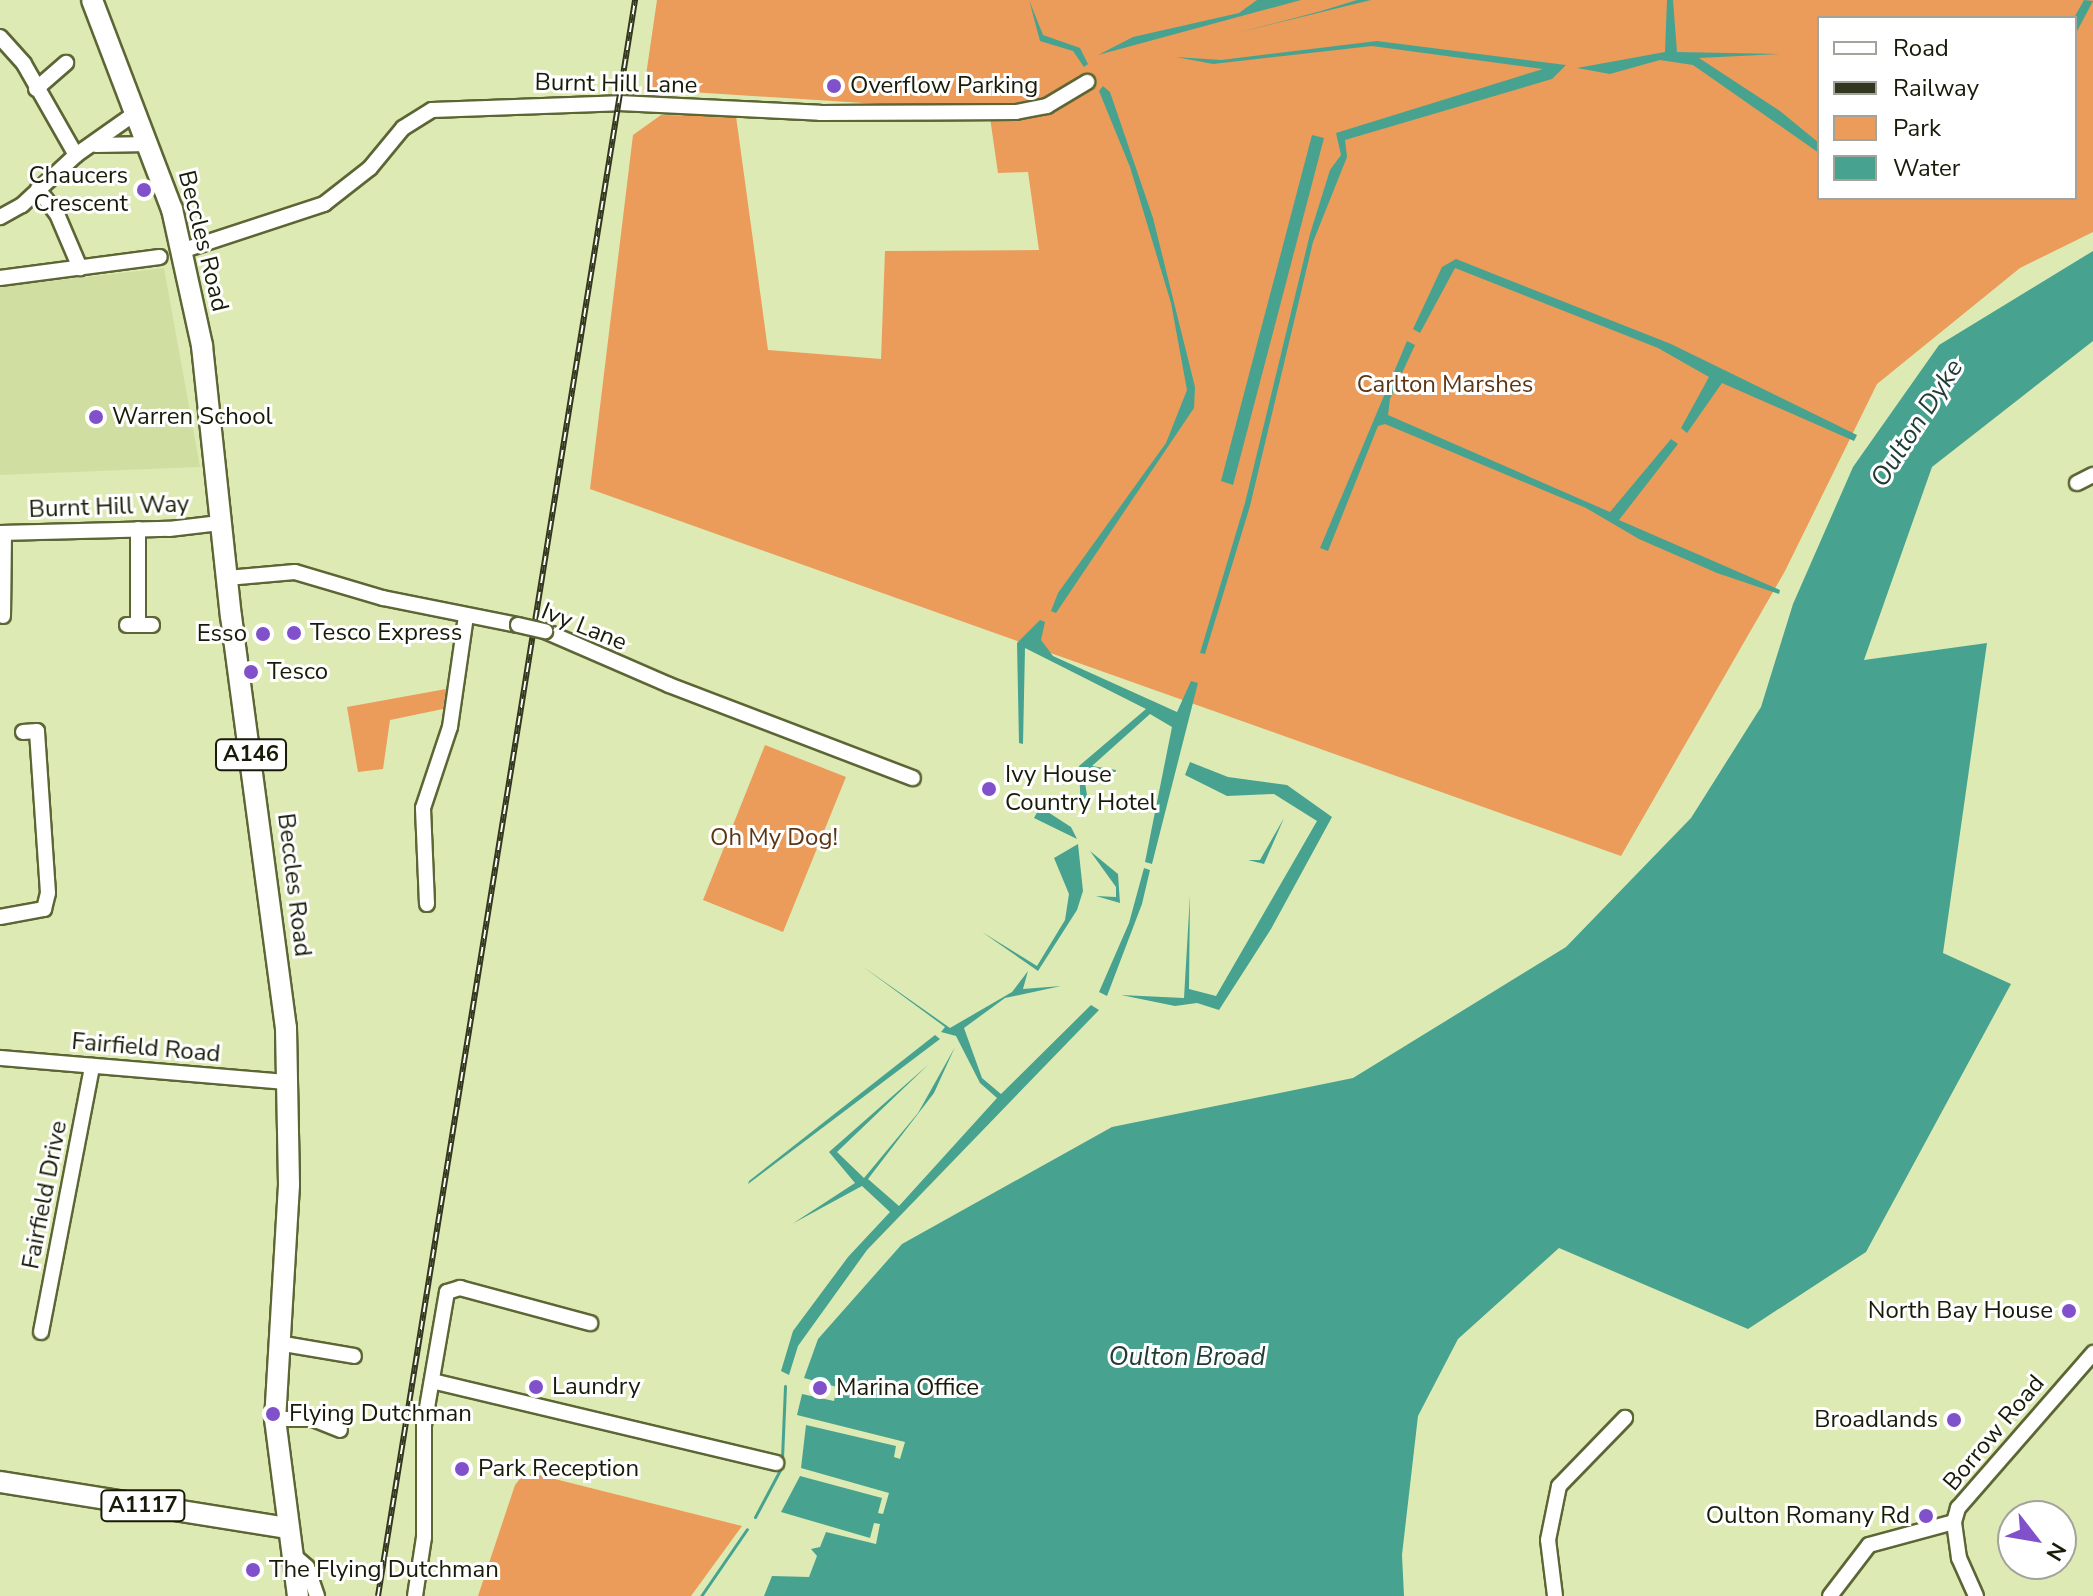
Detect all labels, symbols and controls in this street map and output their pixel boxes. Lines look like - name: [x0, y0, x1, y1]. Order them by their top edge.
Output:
- legend: [1817, 16, 2077, 200]
- text: Road: [1893, 32, 1949, 64]
- street label: Burnt Hill Lane: [534, 68, 698, 100]
- place label: Overflow Parking: [850, 72, 1038, 100]
- text: Railway: [1893, 72, 1979, 104]
- marker: Overflow Parking: [825, 77, 843, 95]
- text: Park: [1893, 112, 1941, 144]
- text: Water: [1893, 152, 1960, 184]
- place label: Chaucers Crescent: [28, 162, 128, 218]
- street label: Beccles Road: [172, 168, 234, 314]
- marker: Chaucers Crescent: [135, 181, 153, 199]
- water label: Oulton Dyke: [1864, 353, 1970, 493]
- park label: Carlton Marshes: [1357, 371, 1533, 399]
- place label: Warren School: [112, 403, 273, 431]
- marker: Warren School: [87, 408, 105, 426]
- street label: Burnt Hill Way: [28, 490, 190, 524]
- street label: Ivy Lane: [537, 597, 631, 657]
- place label: Tesco Express: [310, 619, 462, 647]
- place label: Esso: [197, 620, 247, 648]
- marker: Tesco Express: [285, 624, 303, 642]
- marker: Esso: [254, 625, 272, 643]
- place label: Tesco: [267, 658, 328, 686]
- marker: Tesco: [242, 663, 260, 681]
- road number: A146: [215, 737, 287, 773]
- place label: Ivy House Country Hotel: [1005, 761, 1157, 817]
- marker: Ivy House Country Hotel: [980, 780, 998, 798]
- street label: Beccles Road: [271, 812, 317, 958]
- park label: Oh My Dog!: [710, 824, 838, 852]
- street label: Fairfield Road: [70, 1027, 222, 1069]
- street label: Fairfield Drive: [17, 1118, 73, 1272]
- place label: North Bay House: [1868, 1297, 2053, 1325]
- marker: North Bay House: [2060, 1302, 2078, 1320]
- water label: Oulton Broad: [1109, 1341, 1265, 1373]
- street label: Borrow Road: [1937, 1369, 2051, 1497]
- place label: Laundry: [552, 1373, 640, 1401]
- place label: Marina Office: [836, 1374, 979, 1402]
- marker: Laundry: [527, 1378, 545, 1396]
- marker: Marina Office: [811, 1379, 829, 1397]
- place label: Flying Dutchman: [289, 1400, 472, 1428]
- marker: Flying Dutchman: [264, 1405, 282, 1423]
- place label: Broadlands: [1814, 1406, 1938, 1434]
- marker: Broadlands: [1945, 1411, 1963, 1429]
- place label: Park Reception: [478, 1455, 639, 1483]
- marker: Park Reception: [453, 1460, 471, 1478]
- road number: A1117: [99, 1488, 187, 1524]
- north arrow: [1997, 1500, 2077, 1580]
- place label: Oulton Romany Rd: [1706, 1502, 1910, 1530]
- marker: Oulton Romany Rd: [1917, 1507, 1935, 1525]
- text: N: [2039, 1537, 2073, 1566]
- place label: The Flying Dutchman: [269, 1556, 499, 1584]
- marker: The Flying Dutchman: [244, 1561, 262, 1579]

